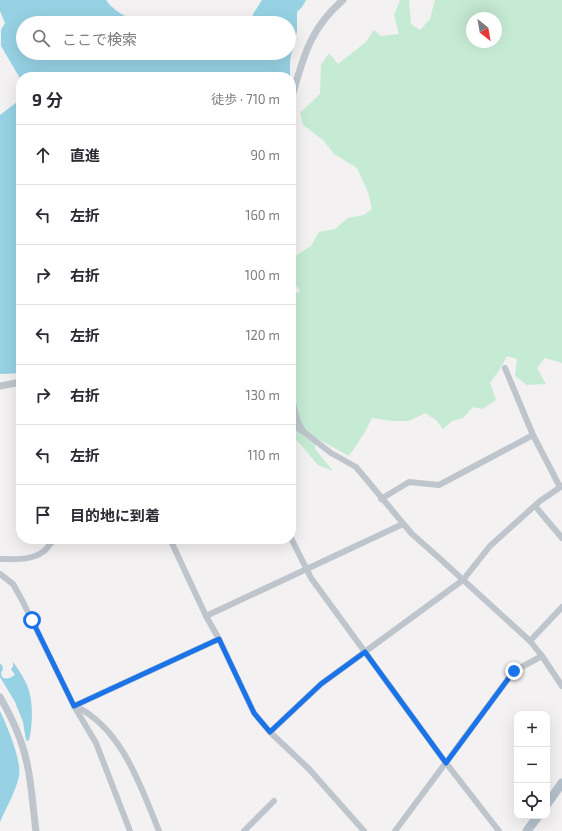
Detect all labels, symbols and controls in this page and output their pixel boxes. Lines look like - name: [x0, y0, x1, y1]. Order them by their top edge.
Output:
- north arrow: [466, 12, 502, 48]
- search box: [16, 16, 296, 60]
- icon: search: [30, 27, 52, 49]
- text: ここで検索: [62, 30, 137, 48]
- text: 9 分: [32, 89, 63, 109]
- text: 徒歩 · 710 m: [211, 91, 280, 107]
- icon: ahead: [32, 144, 54, 166]
- text: 直進: [70, 146, 100, 164]
- text: 90 m: [250, 147, 280, 163]
- icon: left: [32, 204, 54, 226]
- text: 左折: [70, 206, 100, 224]
- text: 160 m: [245, 207, 280, 223]
- icon: right: [32, 264, 54, 286]
- text: 右折: [70, 266, 100, 284]
- text: 100 m: [245, 267, 280, 283]
- icon: left: [32, 324, 54, 346]
- text: 左折: [70, 326, 100, 344]
- text: 120 m: [245, 327, 280, 343]
- icon: right: [32, 384, 54, 406]
- text: 右折: [70, 386, 100, 404]
- text: 130 m: [245, 387, 280, 403]
- icon: left: [32, 444, 54, 466]
- text: 左折: [70, 446, 100, 464]
- text: 110 m: [248, 447, 280, 463]
- icon: arrive: [32, 504, 54, 526]
- text: 目的地に到着: [70, 506, 160, 524]
- route start: [23, 611, 41, 629]
- route end: [505, 662, 523, 680]
- map controls: [514, 711, 550, 819]
- button: +: [514, 711, 550, 747]
- button: −: [514, 747, 550, 783]
- button: locate: [514, 783, 550, 819]

